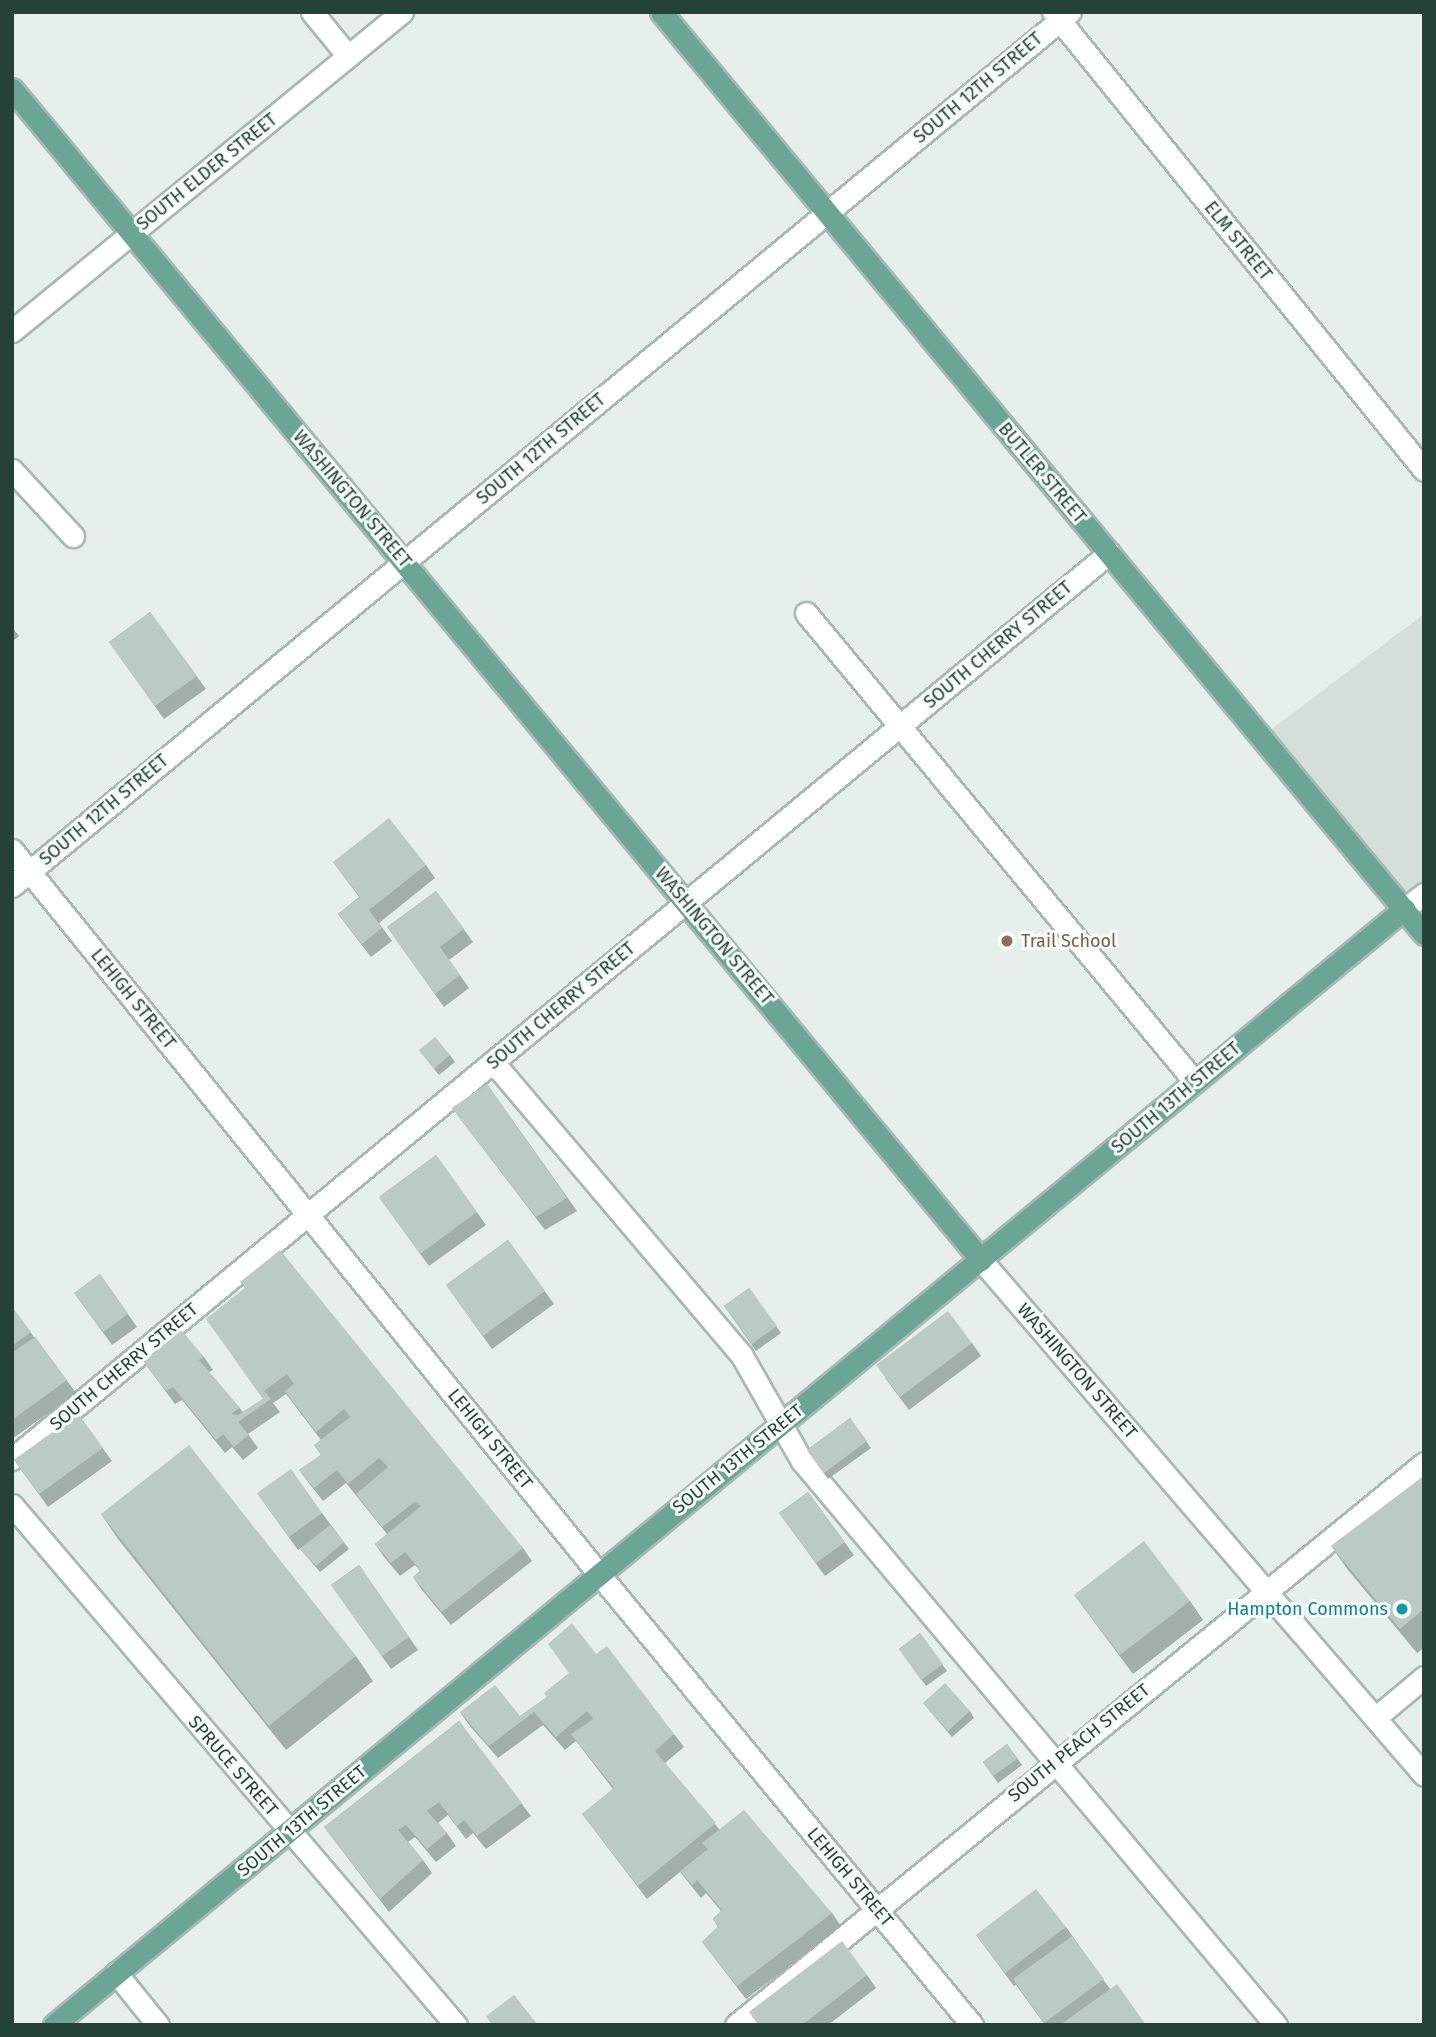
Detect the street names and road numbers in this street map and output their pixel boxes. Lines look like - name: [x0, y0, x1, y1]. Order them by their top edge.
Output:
- street label: SOUTH 12TH STREET: [909, 28, 1047, 148]
- street label: SOUTH ELDER STREET: [133, 109, 281, 235]
- street label: ELM STREET: [1200, 197, 1276, 285]
- street label: SOUTH 12TH STREET: [472, 389, 610, 509]
- street label: BUTLER STREET: [994, 418, 1090, 528]
- street label: WASHINGTON STREET: [288, 426, 416, 572]
- street label: SOUTH CHERRY STREET: [920, 577, 1076, 713]
- street label: SOUTH 12TH STREET: [35, 750, 173, 870]
- street label: WASHINGTON STREET: [650, 863, 778, 1009]
- street label: SOUTH CHERRY STREET: [483, 938, 639, 1074]
- street label: LEHIGH STREET: [86, 945, 180, 1053]
- street label: SOUTH 13TH STREET: [1107, 1038, 1245, 1158]
- street label: SOUTH CHERRY STREET: [46, 1299, 202, 1435]
- street label: WASHINGTON STREET: [1012, 1299, 1142, 1443]
- street label: LEHIGH STREET: [443, 1385, 537, 1493]
- street label: SOUTH 13TH STREET: [669, 1400, 807, 1518]
- street label: SOUTH PEACH STREET: [1004, 1679, 1154, 1807]
- street label: SPRUCE STREET: [184, 1712, 282, 1820]
- street label: SOUTH 13TH STREET: [233, 1761, 371, 1881]
- street label: LEHIGH STREET: [802, 1823, 898, 1931]

